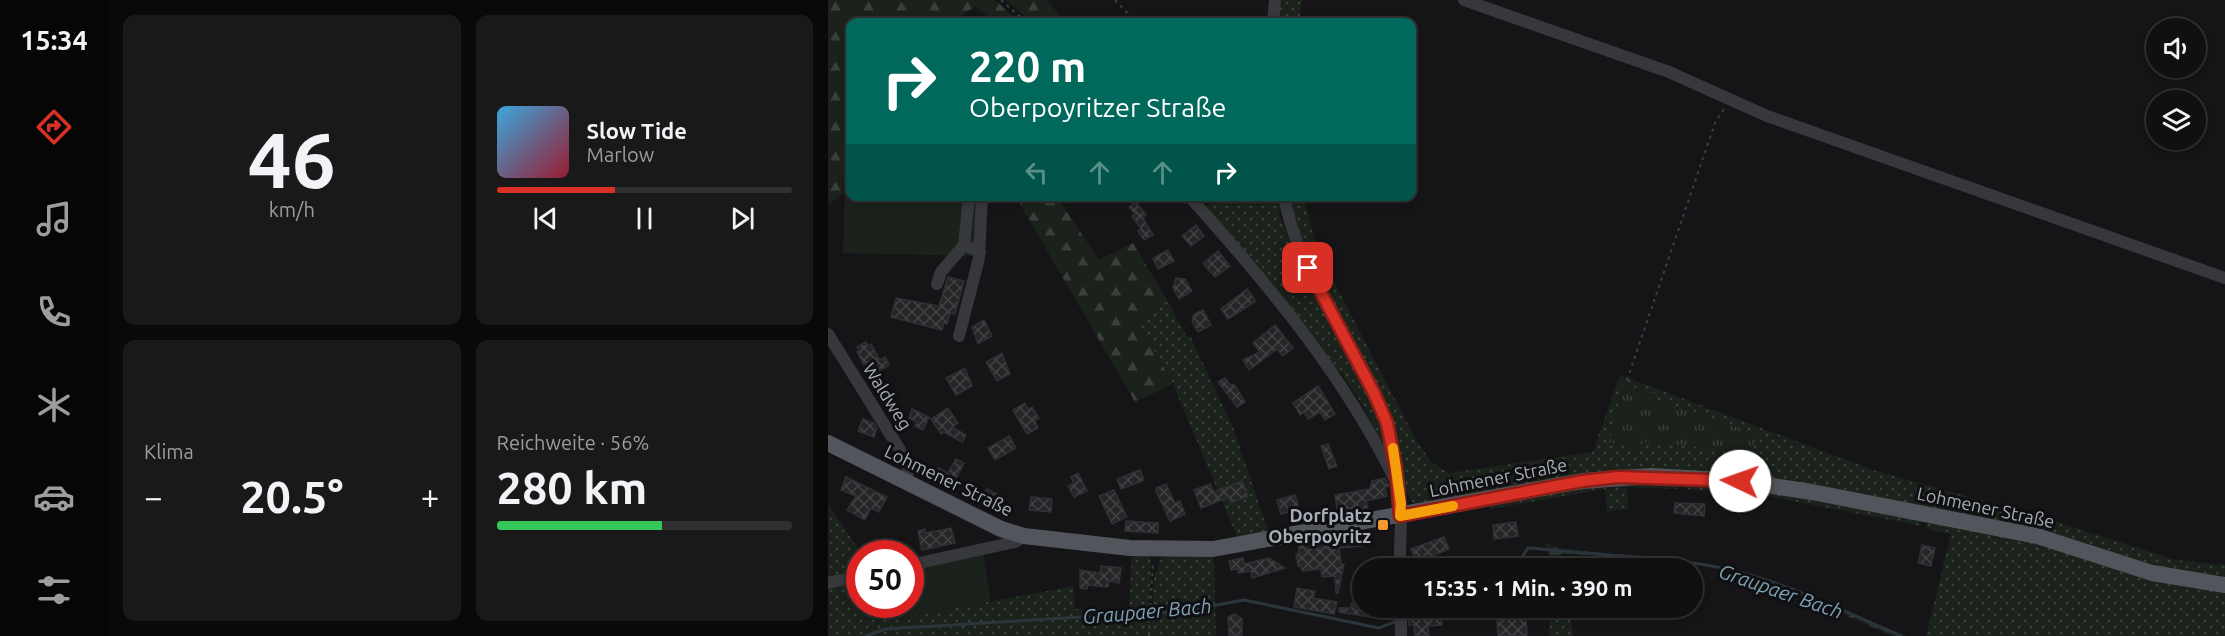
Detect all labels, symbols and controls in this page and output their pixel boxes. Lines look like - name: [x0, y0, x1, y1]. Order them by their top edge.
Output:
- map controls: [2146, 18, 2206, 150]
- button: sound: [2146, 18, 2206, 78]
- text: 15:34: [20, 25, 88, 55]
- icon: right: [870, 42, 948, 120]
- text: 220 m: [969, 43, 1086, 90]
- button: layers: [2146, 90, 2206, 150]
- text: Oberpoyritzer Straße: [969, 92, 1226, 122]
- icon: directions: [33, 106, 75, 148]
- text: 46: [248, 115, 336, 203]
- text: Slow Tide: [587, 118, 687, 143]
- text: Marlow: [587, 143, 654, 166]
- icon: left: [1020, 156, 1053, 189]
- icon: ahead: [1083, 156, 1116, 189]
- icon: ahead: [1146, 156, 1179, 189]
- icon: right: [1209, 156, 1242, 189]
- icon: music: [33, 198, 75, 240]
- text: km/h: [269, 198, 315, 221]
- icon: previous: [529, 202, 562, 235]
- icon: pause: [628, 202, 661, 235]
- icon: next: [726, 202, 759, 235]
- pin: [1282, 242, 1333, 293]
- icon: arrive: [1291, 251, 1324, 284]
- icon: phone: [33, 291, 75, 333]
- street label: Waldweg: [860, 359, 916, 433]
- icon: climate: [33, 384, 75, 426]
- text: Reichweite · 56%: [497, 431, 649, 454]
- text: Klima: [144, 440, 194, 463]
- street label: Lohmener Straße: [882, 440, 1016, 520]
- position arrow: [1708, 449, 1772, 513]
- street label: Lohmener Straße: [1427, 454, 1569, 500]
- text: 280 km: [497, 462, 647, 513]
- text: 20.5°: [240, 471, 343, 522]
- icon: car: [33, 476, 75, 518]
- text: −: [144, 478, 163, 515]
- text: +: [421, 478, 439, 515]
- street label: Lohmener Straße: [1915, 483, 2057, 531]
- place label: Dorfplatz Oberpoyritz: [1268, 505, 1371, 546]
- marker: Dorfplatz Oberpoyritz: [1376, 518, 1390, 532]
- speed limit sign: 50: [846, 540, 924, 618]
- water label: Graupaer Bach: [1716, 559, 1846, 623]
- icon: filters: [33, 569, 75, 611]
- text: 15:35 · 1 Min. · 390 m: [1423, 575, 1632, 600]
- water label: Graupaer Bach: [1081, 594, 1213, 628]

